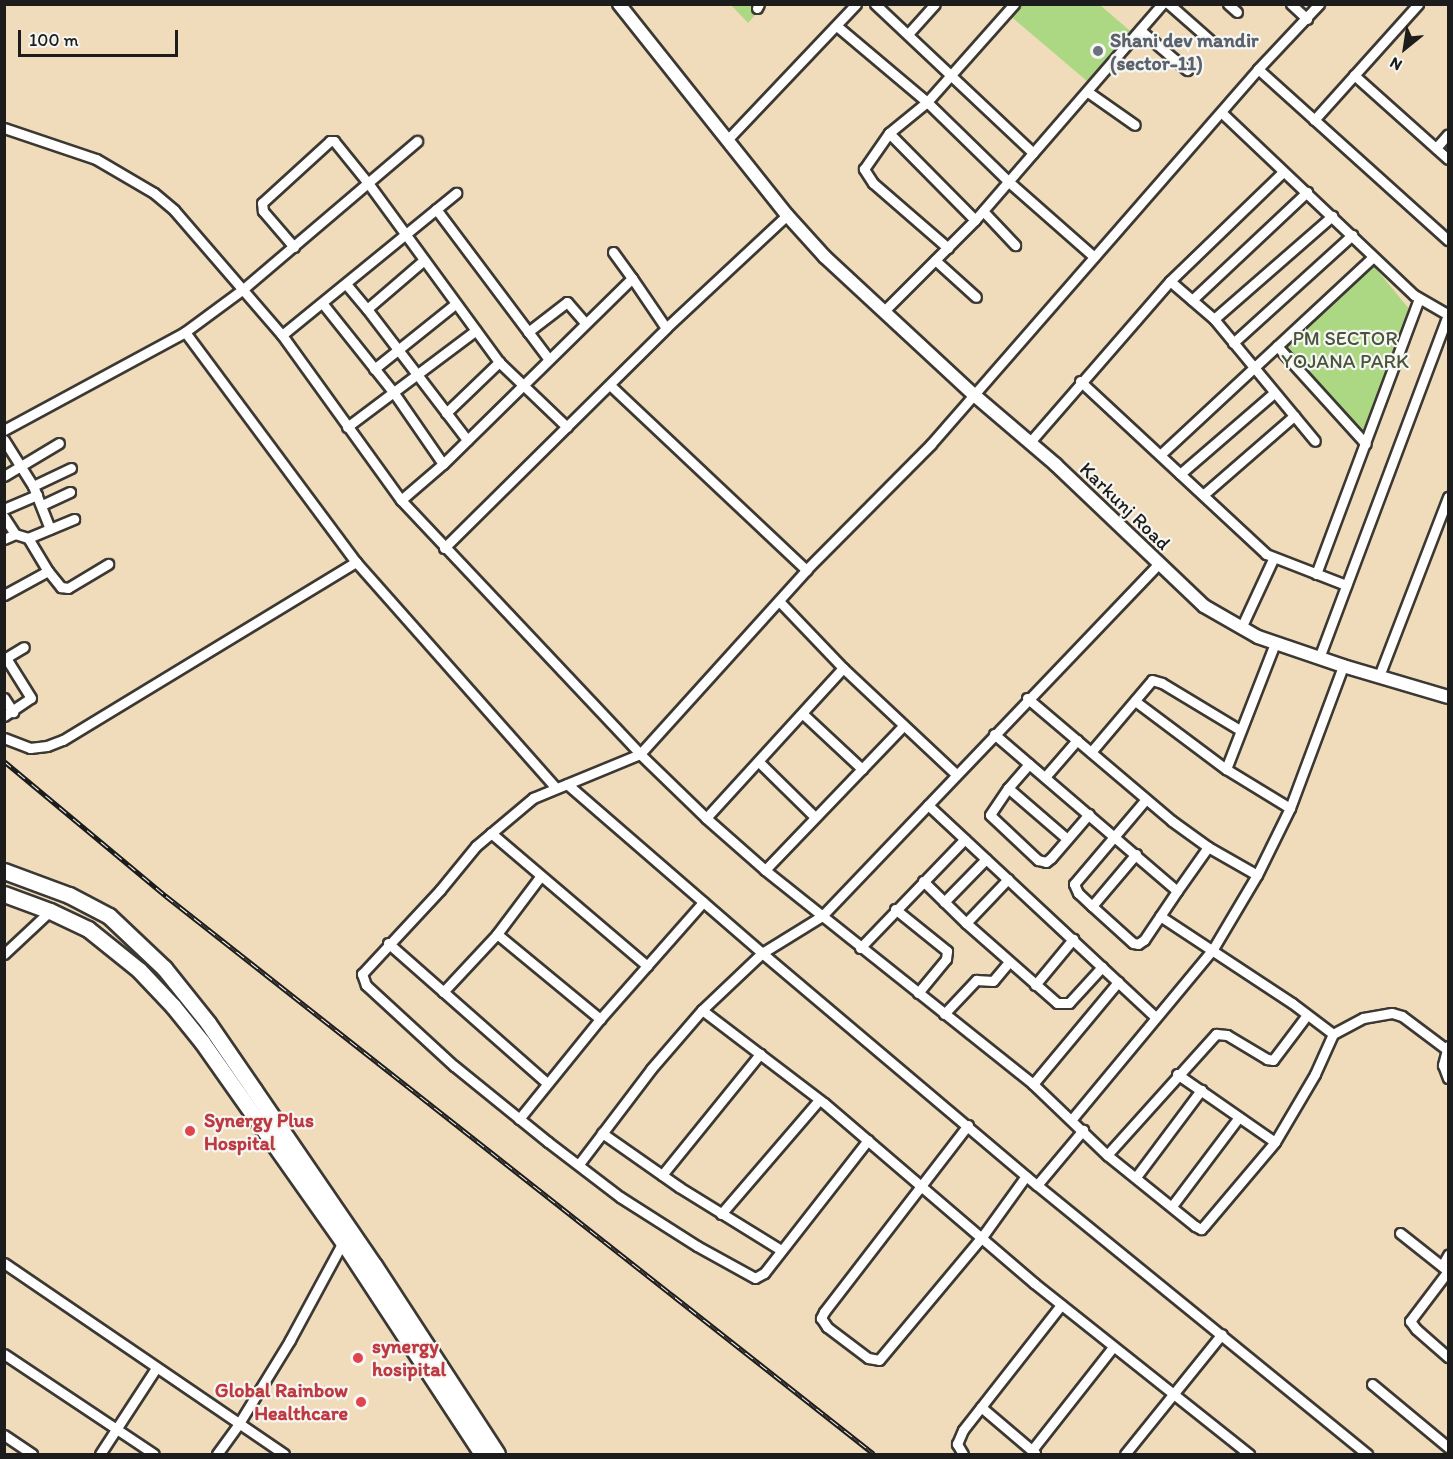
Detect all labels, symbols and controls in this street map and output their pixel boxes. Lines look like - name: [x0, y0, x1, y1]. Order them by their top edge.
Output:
- scale bar: [21, 18, 182, 56]
- north arrow: [1375, 18, 1435, 78]
- place label: Shani dev mandir (sector-11): [1110, 28, 1259, 75]
- text: 100 m: [29, 29, 79, 51]
- marker: Shani dev mandir (sector-11): [1091, 44, 1105, 58]
- text: N: [1386, 53, 1405, 75]
- park label: PM SECTOR YOJANA PARK: [1281, 327, 1409, 374]
- street label: Karkunj Road: [1075, 457, 1175, 555]
- place label: Synergy Plus Hospital: [204, 1108, 314, 1155]
- marker: Synergy Plus Hospital: [181, 1122, 199, 1140]
- place label: synergy hosipital: [372, 1334, 446, 1381]
- marker: synergy hosipital: [349, 1349, 367, 1367]
- place label: Global Rainbow Healthcare: [215, 1378, 348, 1425]
- marker: Global Rainbow Healthcare: [352, 1393, 370, 1411]

